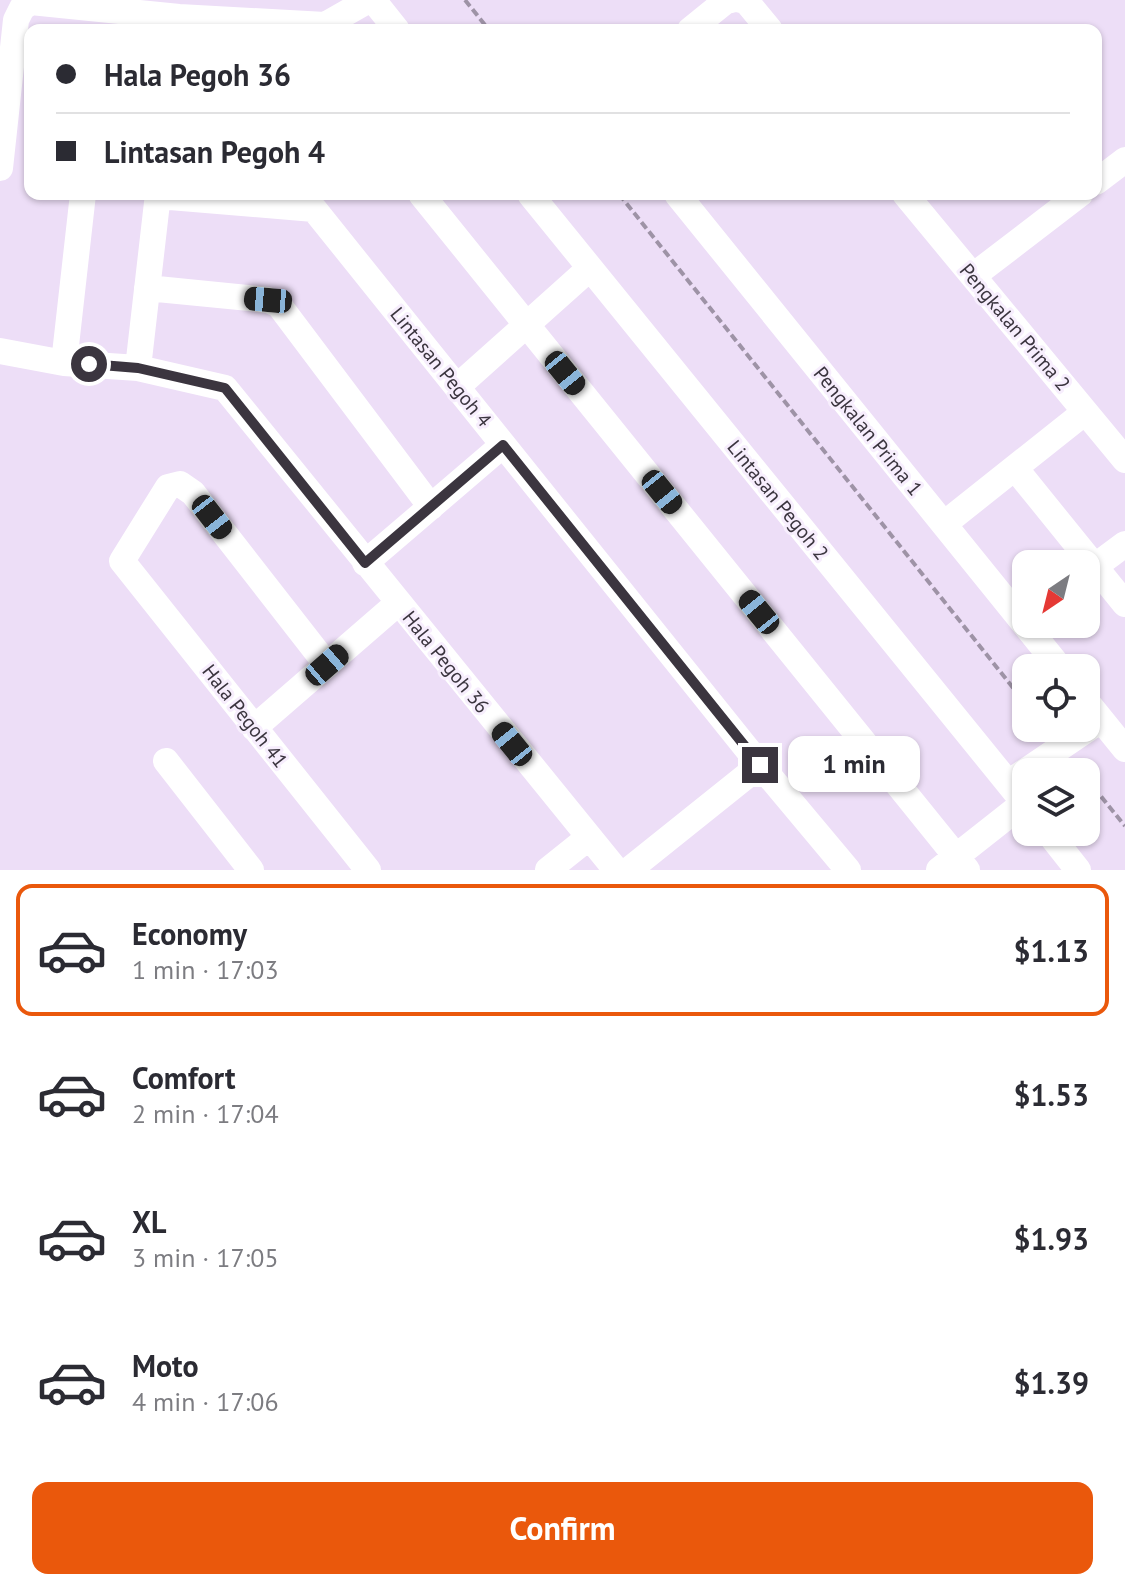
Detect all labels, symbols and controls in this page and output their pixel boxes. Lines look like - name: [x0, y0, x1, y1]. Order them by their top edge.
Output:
- text: Hala Pegoh 36: [104, 55, 291, 94]
- text: Lintasan Pegoh 4: [104, 132, 325, 171]
- street label: Pengkalan Prima 2: [954, 258, 1076, 396]
- car: [243, 286, 293, 314]
- street label: Lintasan Pegoh 4: [385, 302, 497, 432]
- route start: [71, 346, 107, 382]
- car: [541, 347, 589, 399]
- street label: Pengkalan Prima 1: [808, 361, 928, 501]
- street label: Lintasan Pegoh 2: [722, 435, 834, 565]
- car: [638, 466, 686, 518]
- car: [188, 491, 236, 543]
- north arrow: [1012, 550, 1100, 638]
- map controls: [1012, 550, 1100, 846]
- car: [735, 586, 783, 638]
- street label: Hala Pegoh 36: [397, 605, 495, 719]
- car: [301, 640, 353, 690]
- button: locate: [1012, 654, 1100, 742]
- street label: Hala Pegoh 41: [196, 659, 294, 773]
- car: [488, 718, 536, 770]
- callout: 1 min: [788, 737, 920, 793]
- route end: [742, 747, 778, 783]
- text: 1 min: [822, 747, 886, 780]
- button: layers: [1012, 758, 1100, 846]
- icon: car: [36, 914, 108, 986]
- text: Economy: [132, 914, 247, 953]
- text: $1.13: [1014, 931, 1089, 970]
- text: 1 min · 17:03: [132, 953, 279, 986]
- icon: car: [36, 1058, 108, 1130]
- text: Comfort: [132, 1058, 235, 1097]
- text: $1.53: [1014, 1075, 1089, 1114]
- text: 2 min · 17:04: [132, 1097, 279, 1130]
- icon: car: [36, 1202, 108, 1274]
- text: XL: [132, 1202, 166, 1241]
- text: $1.93: [1014, 1219, 1089, 1258]
- text: 3 min · 17:05: [132, 1241, 279, 1274]
- icon: car: [36, 1346, 108, 1418]
- text: Moto: [132, 1346, 199, 1385]
- text: $1.39: [1014, 1363, 1089, 1402]
- text: 4 min · 17:06: [132, 1385, 279, 1418]
- button: Confirm: [32, 1482, 1093, 1574]

